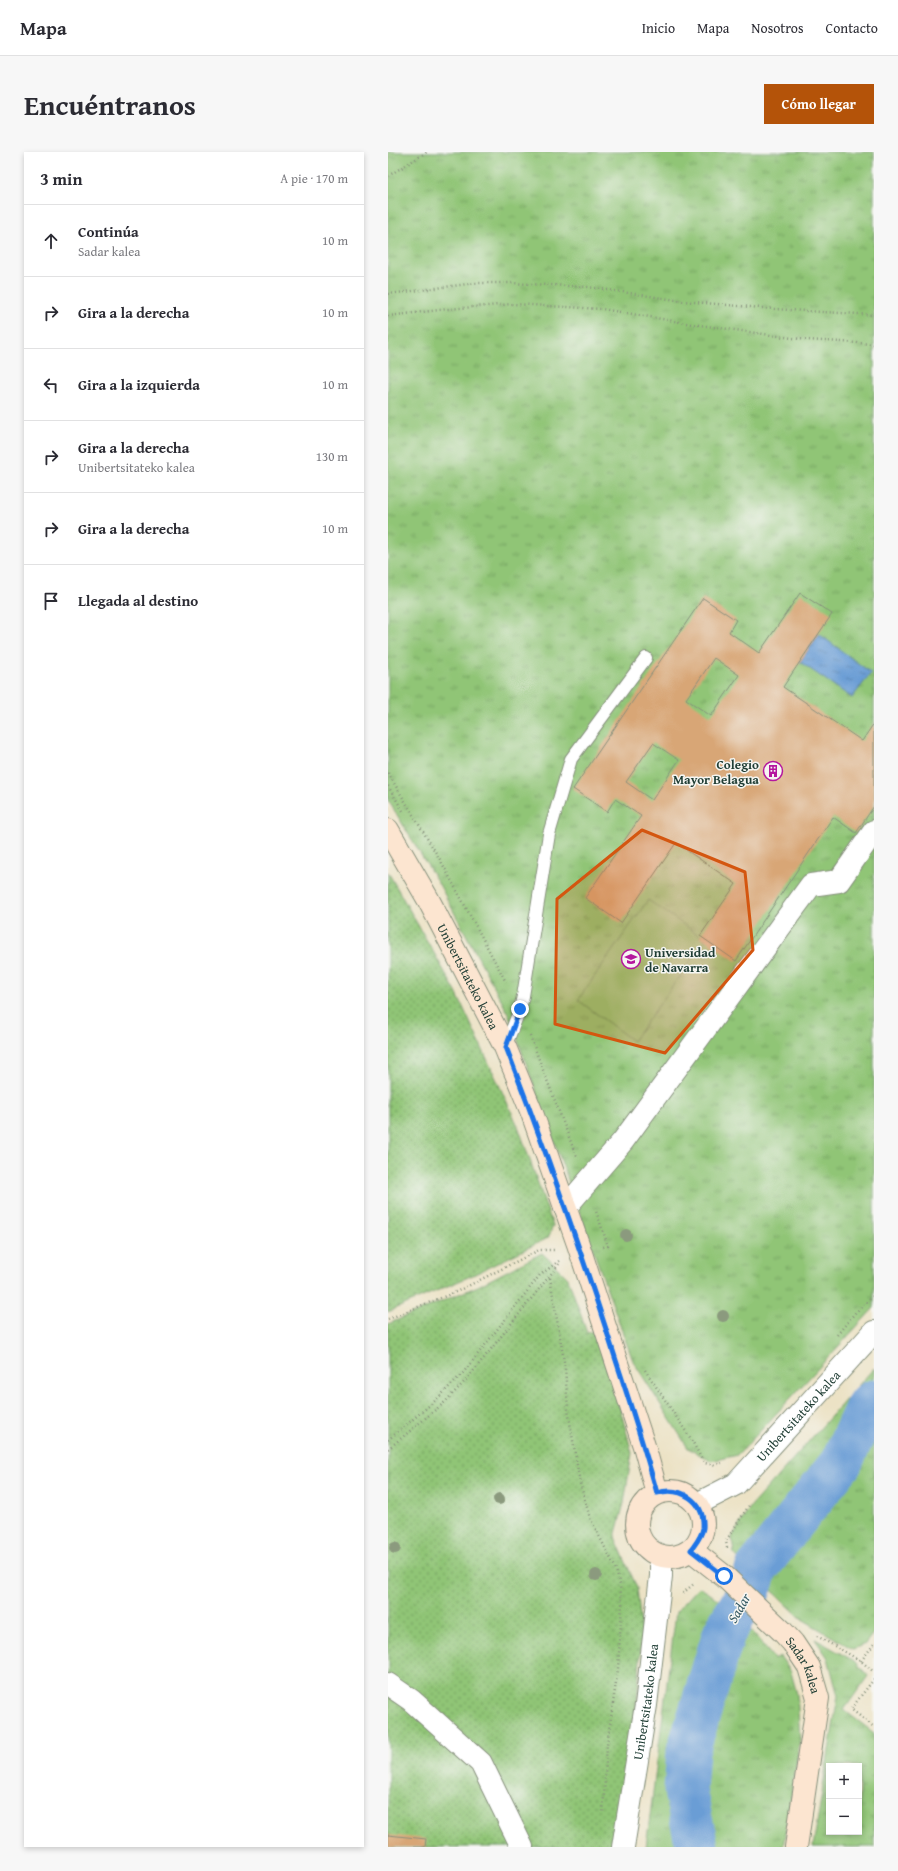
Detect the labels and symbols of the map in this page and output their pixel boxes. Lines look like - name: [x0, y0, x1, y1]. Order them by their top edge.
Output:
- place label: Colegio Mayor Belagua: [673, 755, 759, 789]
- building icon: Colegio Mayor Belagua: [762, 760, 784, 782]
- street label: Unibertsitateko kalea: [432, 920, 504, 1034]
- place label: Universidad de Navarra: [645, 943, 716, 977]
- school or university icon: Universidad de Navarra: [620, 948, 642, 970]
- route end: [511, 1000, 529, 1018]
- street label: Unibertsitateko kalea: [752, 1366, 845, 1466]
- route start: [715, 1567, 733, 1585]
- water label: Sadar: [723, 1589, 756, 1626]
- street label: Sadar kalea: [781, 1632, 825, 1697]
- street label: Unibertsitateko kalea: [628, 1642, 663, 1761]

